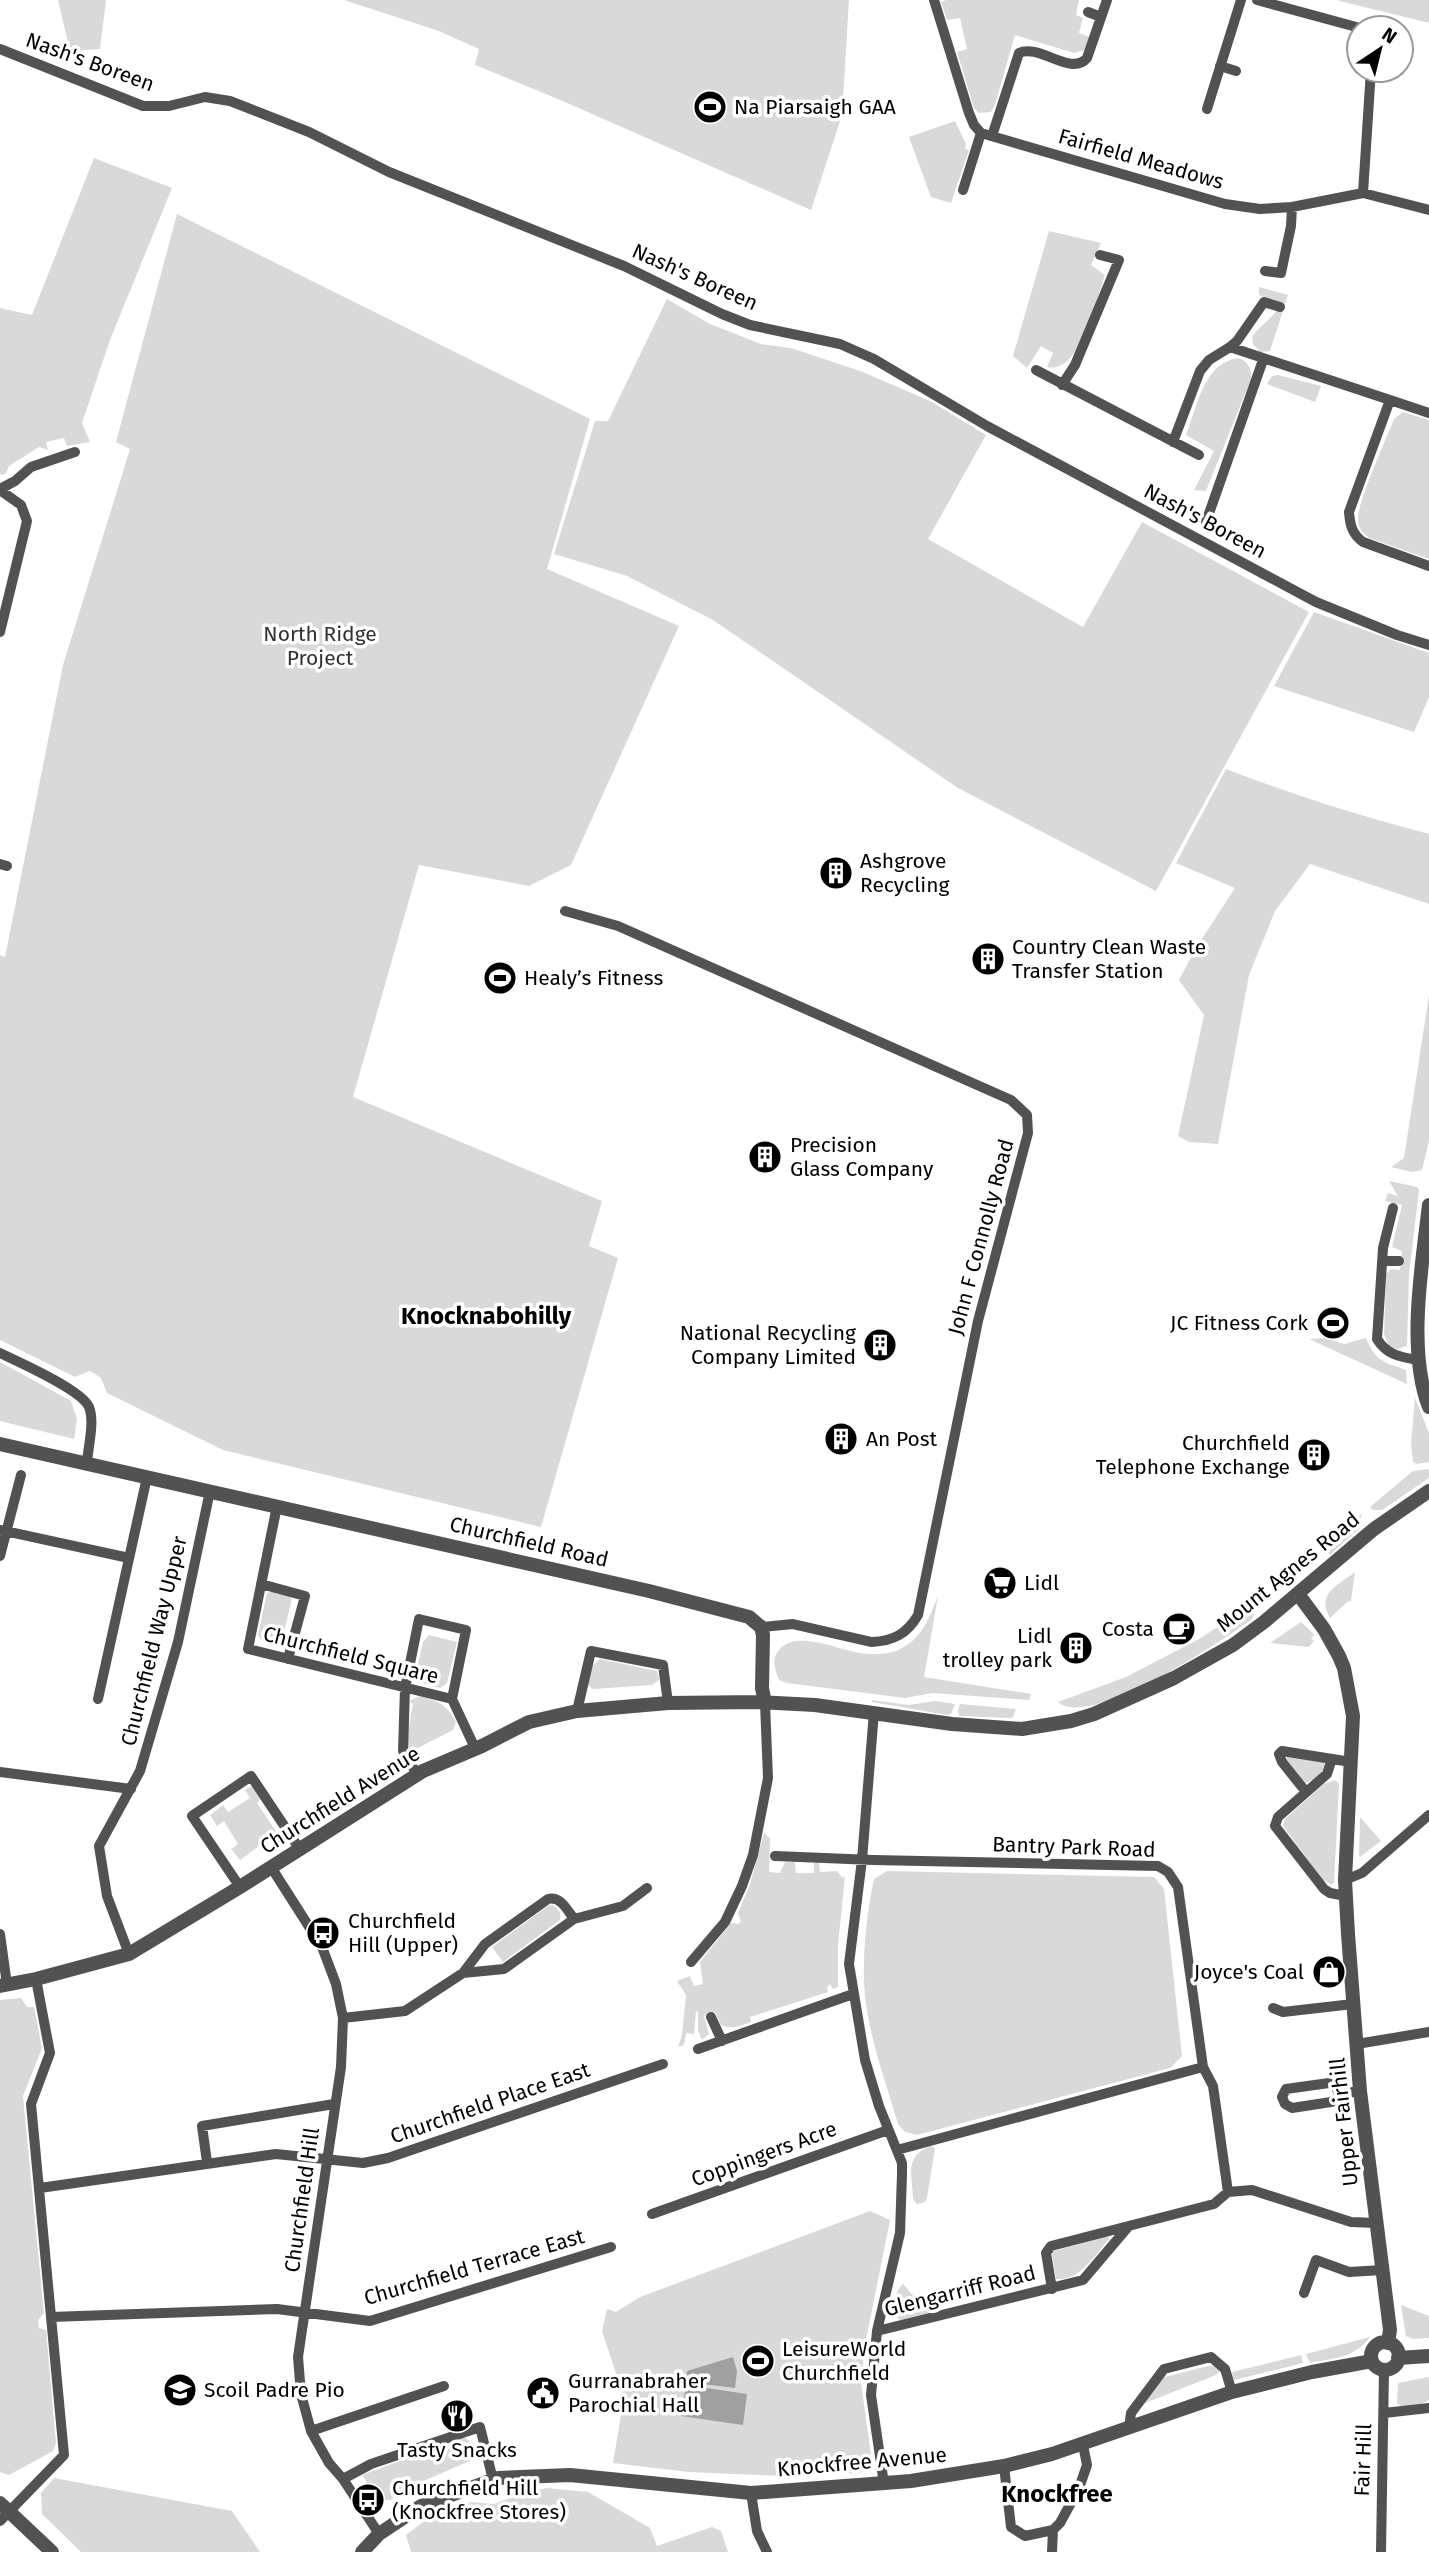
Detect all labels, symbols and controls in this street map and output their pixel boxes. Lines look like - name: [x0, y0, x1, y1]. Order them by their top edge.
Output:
- north arrow: [1345, 14, 1415, 84]
- text: N: [1378, 22, 1401, 49]
- street label: Nash's Boreen: [22, 27, 158, 97]
- sports icon: Na Piarsaigh GAA: [691, 88, 729, 126]
- place label: Na Piarsaigh GAA: [734, 94, 896, 120]
- street label: Fairfield Meadows: [1055, 123, 1227, 195]
- street label: Nash's Boreen: [628, 238, 762, 316]
- street label: Nash's Boreen: [1139, 478, 1271, 564]
- park label: North Ridge Project: [263, 621, 377, 671]
- place label: Ashgrove Recycling: [860, 848, 950, 898]
- building icon: Ashgrove Recycling: [817, 854, 855, 892]
- place label: Country Clean Waste Transfer Station: [1012, 934, 1206, 984]
- building icon: Country Clean Waste Transfer Station: [969, 940, 1007, 978]
- sports icon: Healy’s Fitness: [481, 959, 519, 997]
- place label: Healy’s Fitness: [524, 965, 663, 991]
- place label: Precision Glass Company: [790, 1132, 934, 1182]
- street label: John F Connolly Road: [942, 1136, 1020, 1338]
- building icon: Precision Glass Company: [746, 1138, 784, 1176]
- district label: Knocknabohilly: [401, 1302, 572, 1330]
- sports icon: JC Fitness Cork: [1314, 1304, 1352, 1342]
- place label: JC Fitness Cork: [1170, 1310, 1308, 1336]
- place label: National Recycling Company Limited: [680, 1320, 856, 1370]
- building icon: National Recycling Company Limited: [861, 1326, 899, 1364]
- building icon: An Post: [822, 1420, 860, 1458]
- place label: An Post: [866, 1426, 938, 1452]
- place label: Churchfield Telephone Exchange: [1096, 1430, 1290, 1480]
- building icon: Churchfield Telephone Exchange: [1295, 1436, 1333, 1474]
- street label: Mount Agnes Road: [1211, 1506, 1365, 1638]
- street label: Churchfield Road: [447, 1511, 611, 1573]
- street label: Churchfield Way Upper: [115, 1533, 193, 1749]
- supermarket icon: Lidl: [981, 1564, 1019, 1602]
- place label: Lidl: [1024, 1570, 1059, 1596]
- cafe icon: Costa: [1160, 1610, 1198, 1648]
- place label: Costa: [1102, 1616, 1154, 1642]
- street label: Churchfield Square: [260, 1621, 442, 1689]
- place label: Lidl trolley park: [943, 1623, 1052, 1673]
- building icon: Lidl trolley park: [1057, 1629, 1095, 1667]
- street label: Churchfield Avenue: [255, 1740, 425, 1860]
- street label: Bantry Park Road: [992, 1831, 1156, 1863]
- place label: Churchfield Hill (Upper): [348, 1908, 458, 1958]
- bus stop icon: Churchfield Hill (Upper): [304, 1914, 342, 1952]
- shop icon: Joyce's Coal: [1310, 1953, 1348, 1991]
- place label: Joyce's Coal: [1194, 1959, 1304, 1985]
- street label: Upper Fairhill: [1324, 2056, 1364, 2188]
- street label: Churchfield Place East: [387, 2057, 594, 2149]
- street label: Coppingers Acre: [688, 2116, 840, 2192]
- street label: Churchfield Hill: [279, 2126, 325, 2274]
- street label: Churchfield Terrace East: [361, 2223, 587, 2311]
- street label: Glengarriff Road: [882, 2260, 1038, 2322]
- place label: LeisureWorld Churchfield: [782, 2336, 906, 2386]
- sports icon: LeisureWorld Churchfield: [739, 2342, 777, 2380]
- place label: Gurranabraher Parochial Hall: [568, 2368, 707, 2418]
- school or university icon: Scoil Padre Pio: [161, 2371, 199, 2409]
- public building icon: Gurranabraher Parochial Hall: [524, 2374, 562, 2412]
- place label: Scoil Padre Pio: [204, 2377, 345, 2403]
- restaurant icon: Tasty Snacks: [438, 2397, 476, 2435]
- street label: Fair Hill: [1349, 2423, 1377, 2497]
- place label: Tasty Snacks: [397, 2437, 517, 2463]
- street label: Knockfree Avenue: [776, 2442, 948, 2482]
- place label: Churchfield Hill (Knockfree Stores): [392, 2475, 566, 2525]
- district label: Knockfree: [1001, 2480, 1113, 2508]
- bus stop icon: Churchfield Hill (Knockfree Stores): [349, 2481, 387, 2519]

